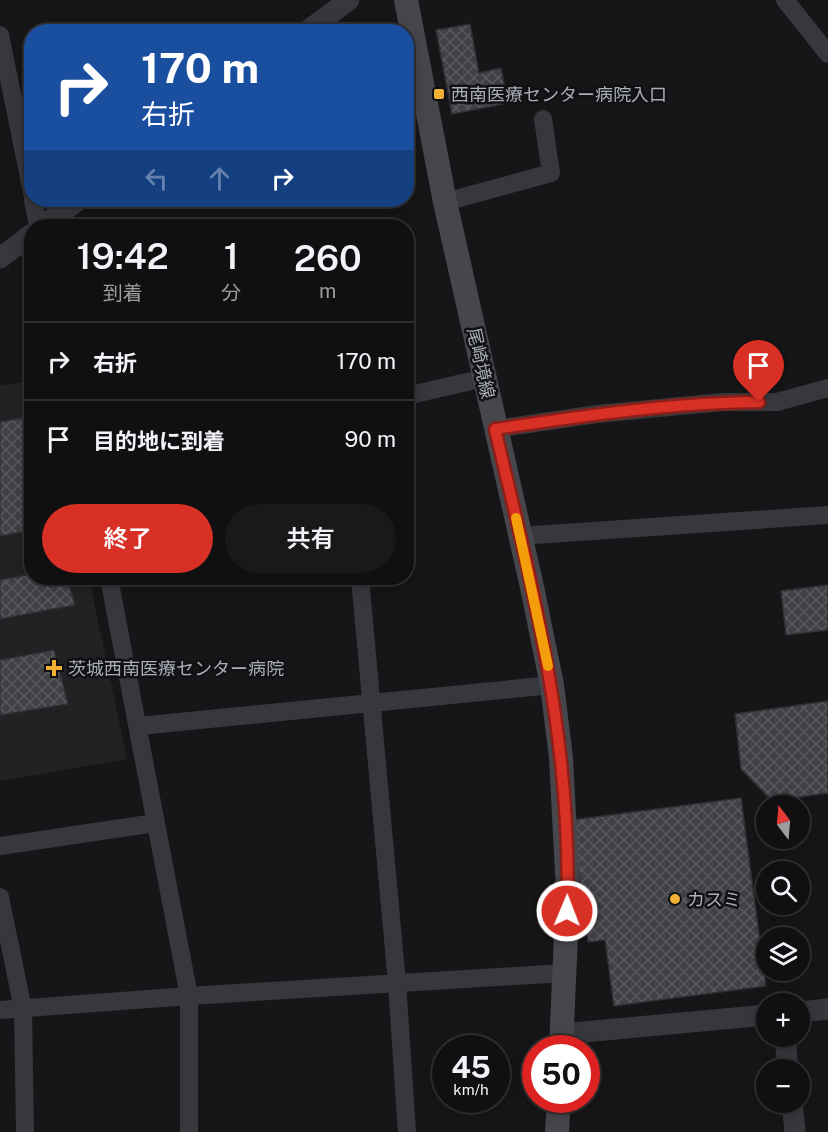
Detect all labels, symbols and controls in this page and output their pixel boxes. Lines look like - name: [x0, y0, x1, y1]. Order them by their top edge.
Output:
- text: 170 m: [141, 43, 259, 92]
- icon: right: [42, 48, 120, 126]
- place label: 西南医療センター病院入口: [451, 84, 667, 105]
- marker: 西南医療センター病院入口: [432, 87, 446, 101]
- text: 右折: [141, 98, 195, 130]
- icon: left: [140, 162, 173, 195]
- icon: ahead: [203, 162, 236, 195]
- icon: right: [266, 162, 299, 195]
- text: 19:42: [76, 235, 169, 277]
- text: 1: [224, 235, 239, 277]
- text: 260: [294, 237, 362, 279]
- text: m: [319, 279, 336, 303]
- text: 到着: [103, 281, 143, 305]
- text: 分: [221, 281, 241, 305]
- street label: 尾崎境線: [463, 326, 499, 400]
- pin: [733, 340, 784, 402]
- icon: right: [42, 345, 75, 378]
- text: 170 m: [336, 348, 396, 374]
- icon: arrive: [742, 349, 775, 382]
- text: 右折: [93, 350, 137, 376]
- icon: arrive: [42, 423, 75, 456]
- text: 90 m: [345, 426, 396, 452]
- text: 目的地に到着: [93, 428, 225, 454]
- button: 終了: [42, 504, 213, 573]
- button: 共有: [225, 504, 396, 573]
- place label: 茨城西南医療センター病院: [68, 658, 284, 679]
- marker: 茨城西南医療センター病院: [45, 659, 63, 677]
- north arrow: [756, 795, 810, 849]
- map controls: [756, 795, 810, 1113]
- button: search: [756, 861, 810, 915]
- position arrow: [535, 879, 599, 943]
- place label: カスミ: [687, 889, 741, 910]
- marker: カスミ: [668, 892, 682, 906]
- button: layers: [756, 927, 810, 981]
- button: +: [756, 993, 810, 1047]
- speed limit sign: 50: [522, 1035, 600, 1113]
- text: 45: [451, 1049, 491, 1085]
- button: −: [756, 1059, 810, 1113]
- text: km/h: [453, 1081, 489, 1098]

